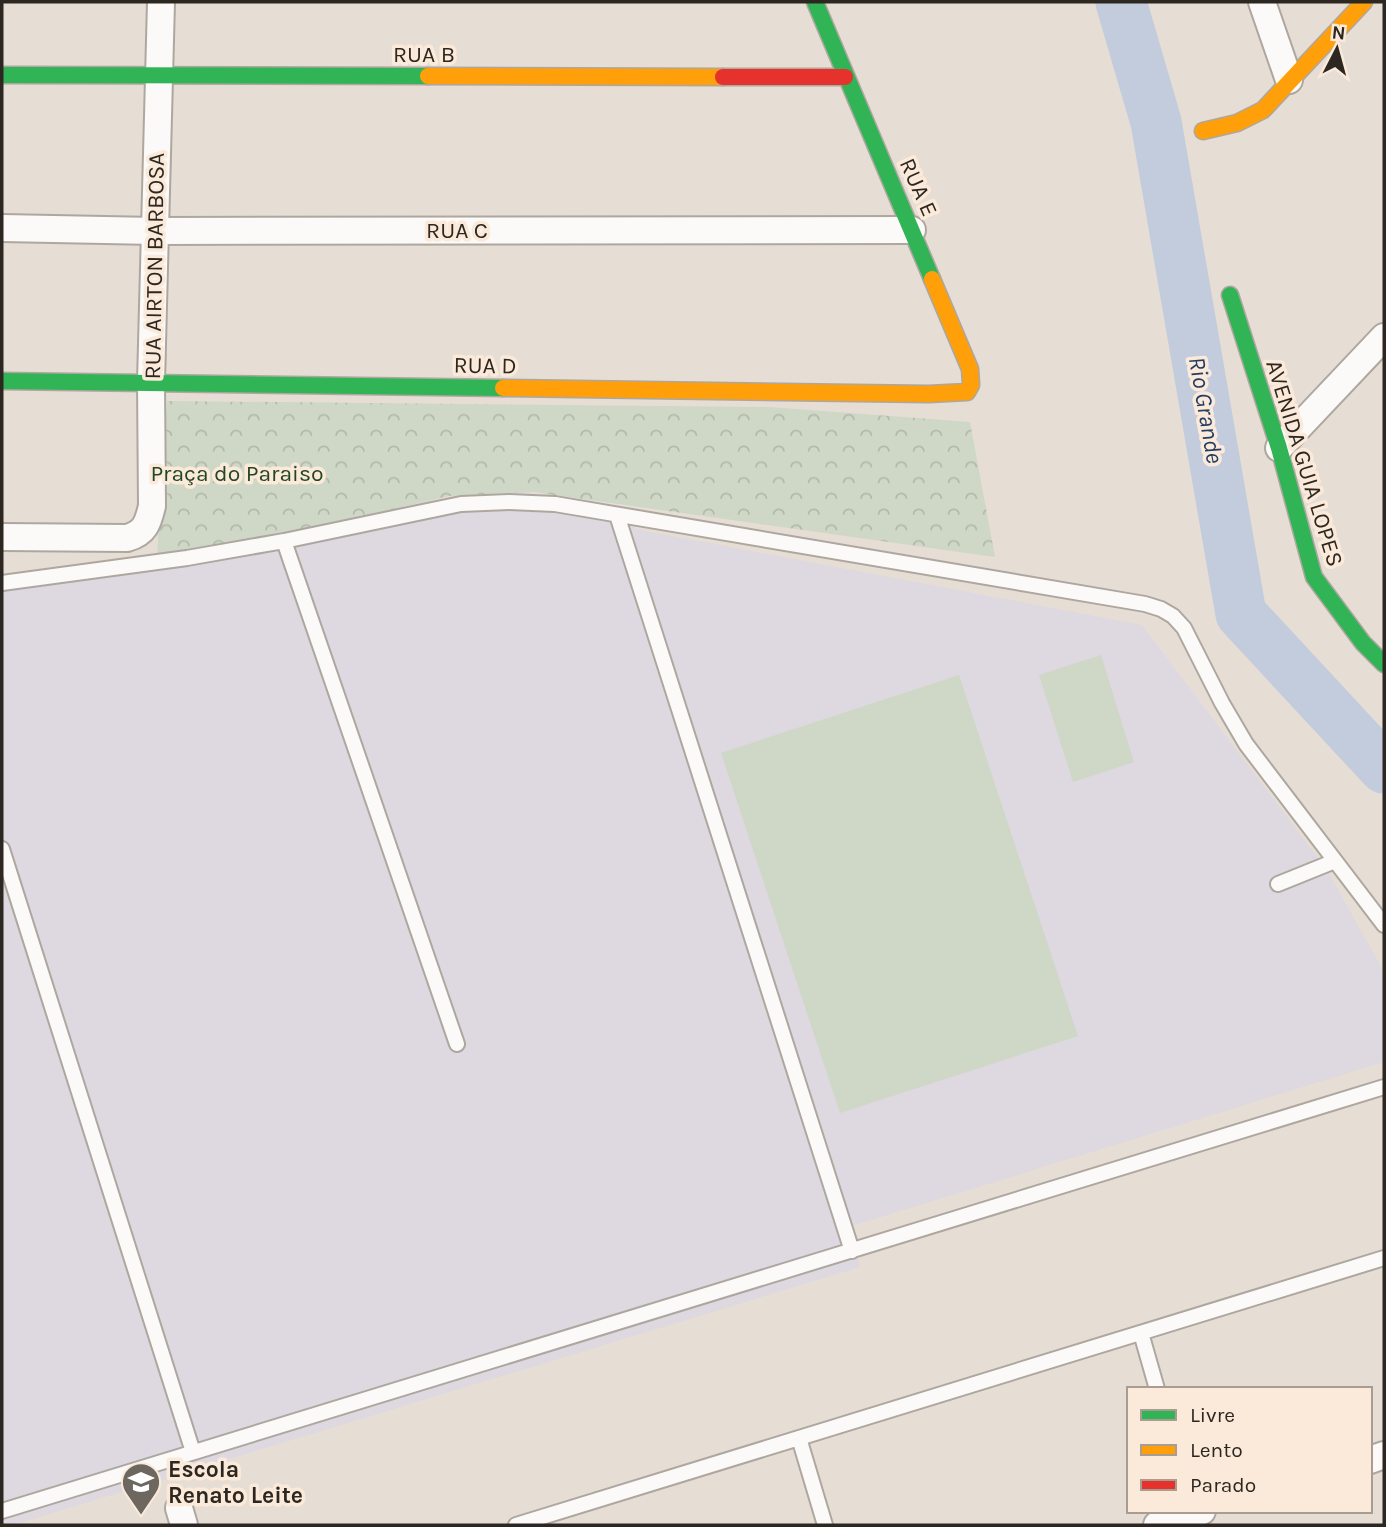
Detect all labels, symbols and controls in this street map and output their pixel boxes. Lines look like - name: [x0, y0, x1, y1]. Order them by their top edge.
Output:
- north arrow: [1302, 14, 1372, 84]
- text: N: [1331, 21, 1347, 45]
- street label: RUA B: [393, 41, 455, 68]
- street label: RUA AIRTON BARBOSA: [139, 152, 170, 380]
- street label: RUA E: [894, 154, 943, 220]
- street label: RUA C: [426, 217, 488, 244]
- street label: RUA D: [453, 351, 517, 380]
- water label: Rio Grande: [1183, 354, 1229, 466]
- street label: AVENIDA GUIA LOPES: [1260, 357, 1349, 570]
- park label: Praça do Paraiso: [150, 460, 324, 487]
- legend: [1127, 1387, 1372, 1513]
- text: Livre: [1190, 1403, 1235, 1427]
- text: Lento: [1190, 1438, 1243, 1462]
- place label: Escola Renato Leite: [168, 1456, 303, 1509]
- school or university icon: Escola Renato Leite: [120, 1461, 162, 1516]
- text: Parado: [1190, 1473, 1256, 1497]

